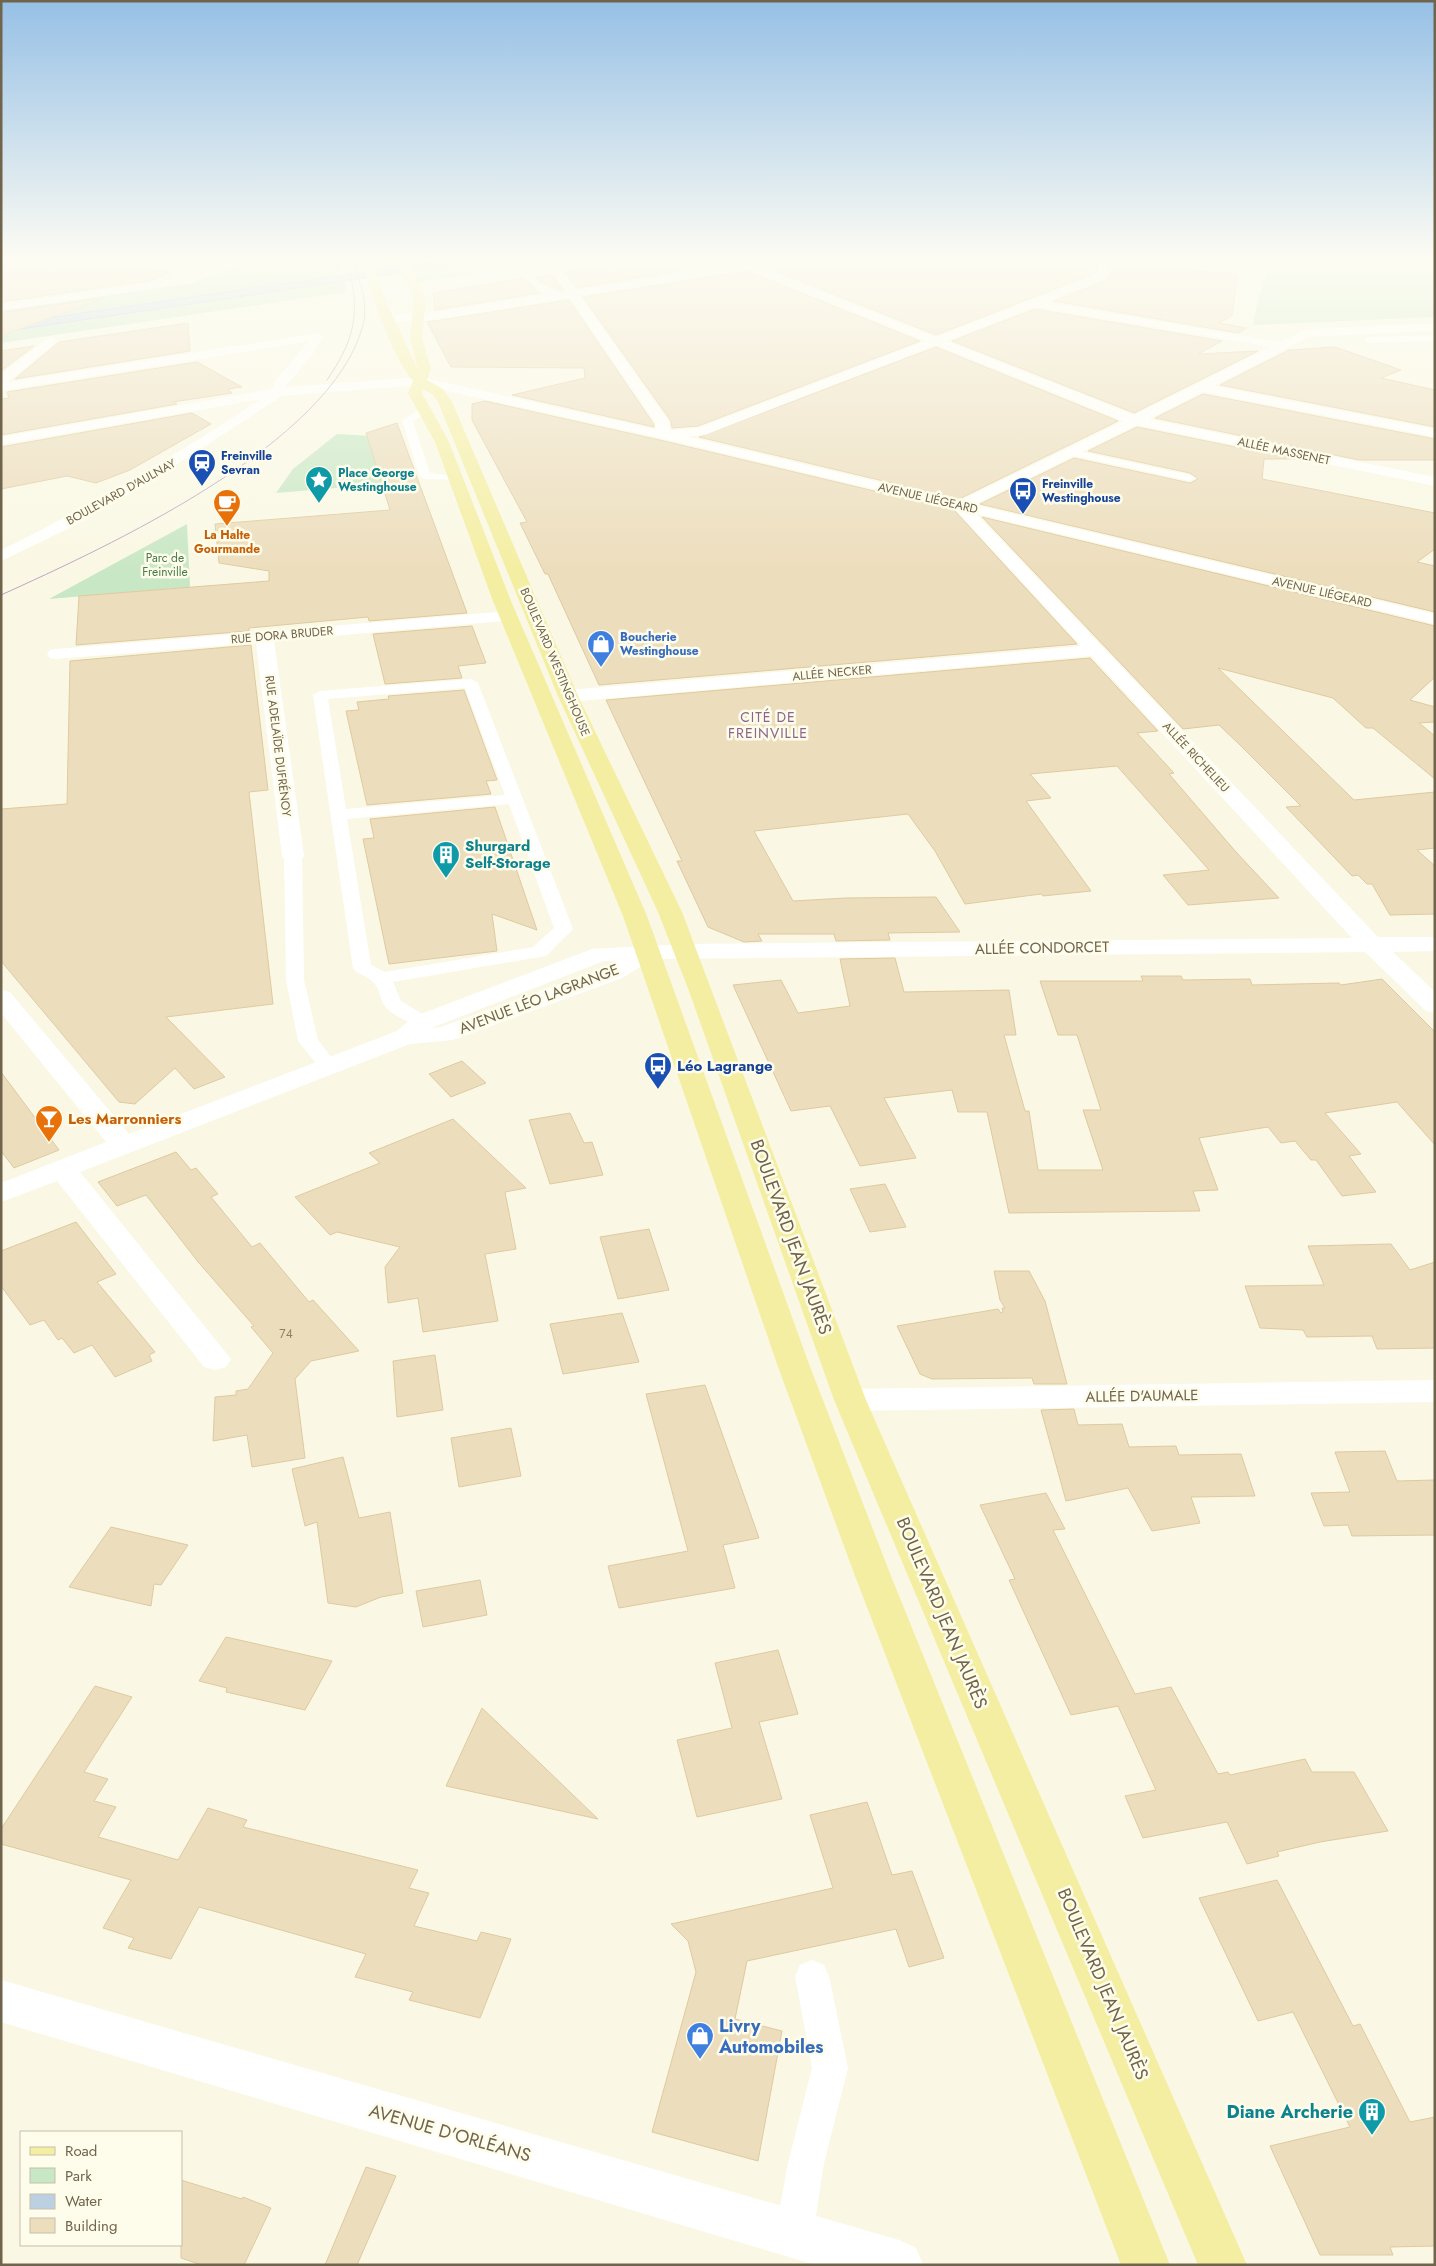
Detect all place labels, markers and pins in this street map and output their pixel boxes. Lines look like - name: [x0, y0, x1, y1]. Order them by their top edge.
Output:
- place label: Freinville Sevran: [221, 447, 272, 479]
- station icon: Freinville Sevran: [187, 448, 217, 487]
- place label: Place George Westinghouse: [338, 464, 417, 496]
- place icon: Place George Westinghouse: [304, 465, 334, 504]
- place label: Freinville Westinghouse: [1042, 475, 1121, 507]
- bus stop icon: Freinville Westinghouse: [1008, 476, 1038, 515]
- cafe icon: La Halte Gourmande: [212, 488, 242, 527]
- place label: La Halte Gourmande: [194, 526, 260, 558]
- place label: Boucherie Westinghouse: [620, 628, 699, 660]
- shop icon: Boucherie Westinghouse: [586, 629, 616, 668]
- place label: Shurgard Self-Storage: [465, 835, 551, 874]
- building icon: Shurgard Self-Storage: [431, 840, 461, 879]
- bus stop icon: Léo Lagrange: [643, 1051, 673, 1090]
- place label: Léo Lagrange: [677, 1055, 773, 1077]
- bar icon: Les Marronniers: [34, 1104, 64, 1143]
- place label: Les Marronniers: [68, 1108, 181, 1130]
- place label: Livry Automobiles: [718, 2013, 823, 2060]
- shop icon: Livry Automobiles: [685, 2021, 715, 2060]
- building icon: Diane Archerie: [1357, 2097, 1387, 2136]
- place label: Diane Archerie: [1227, 2099, 1353, 2125]

